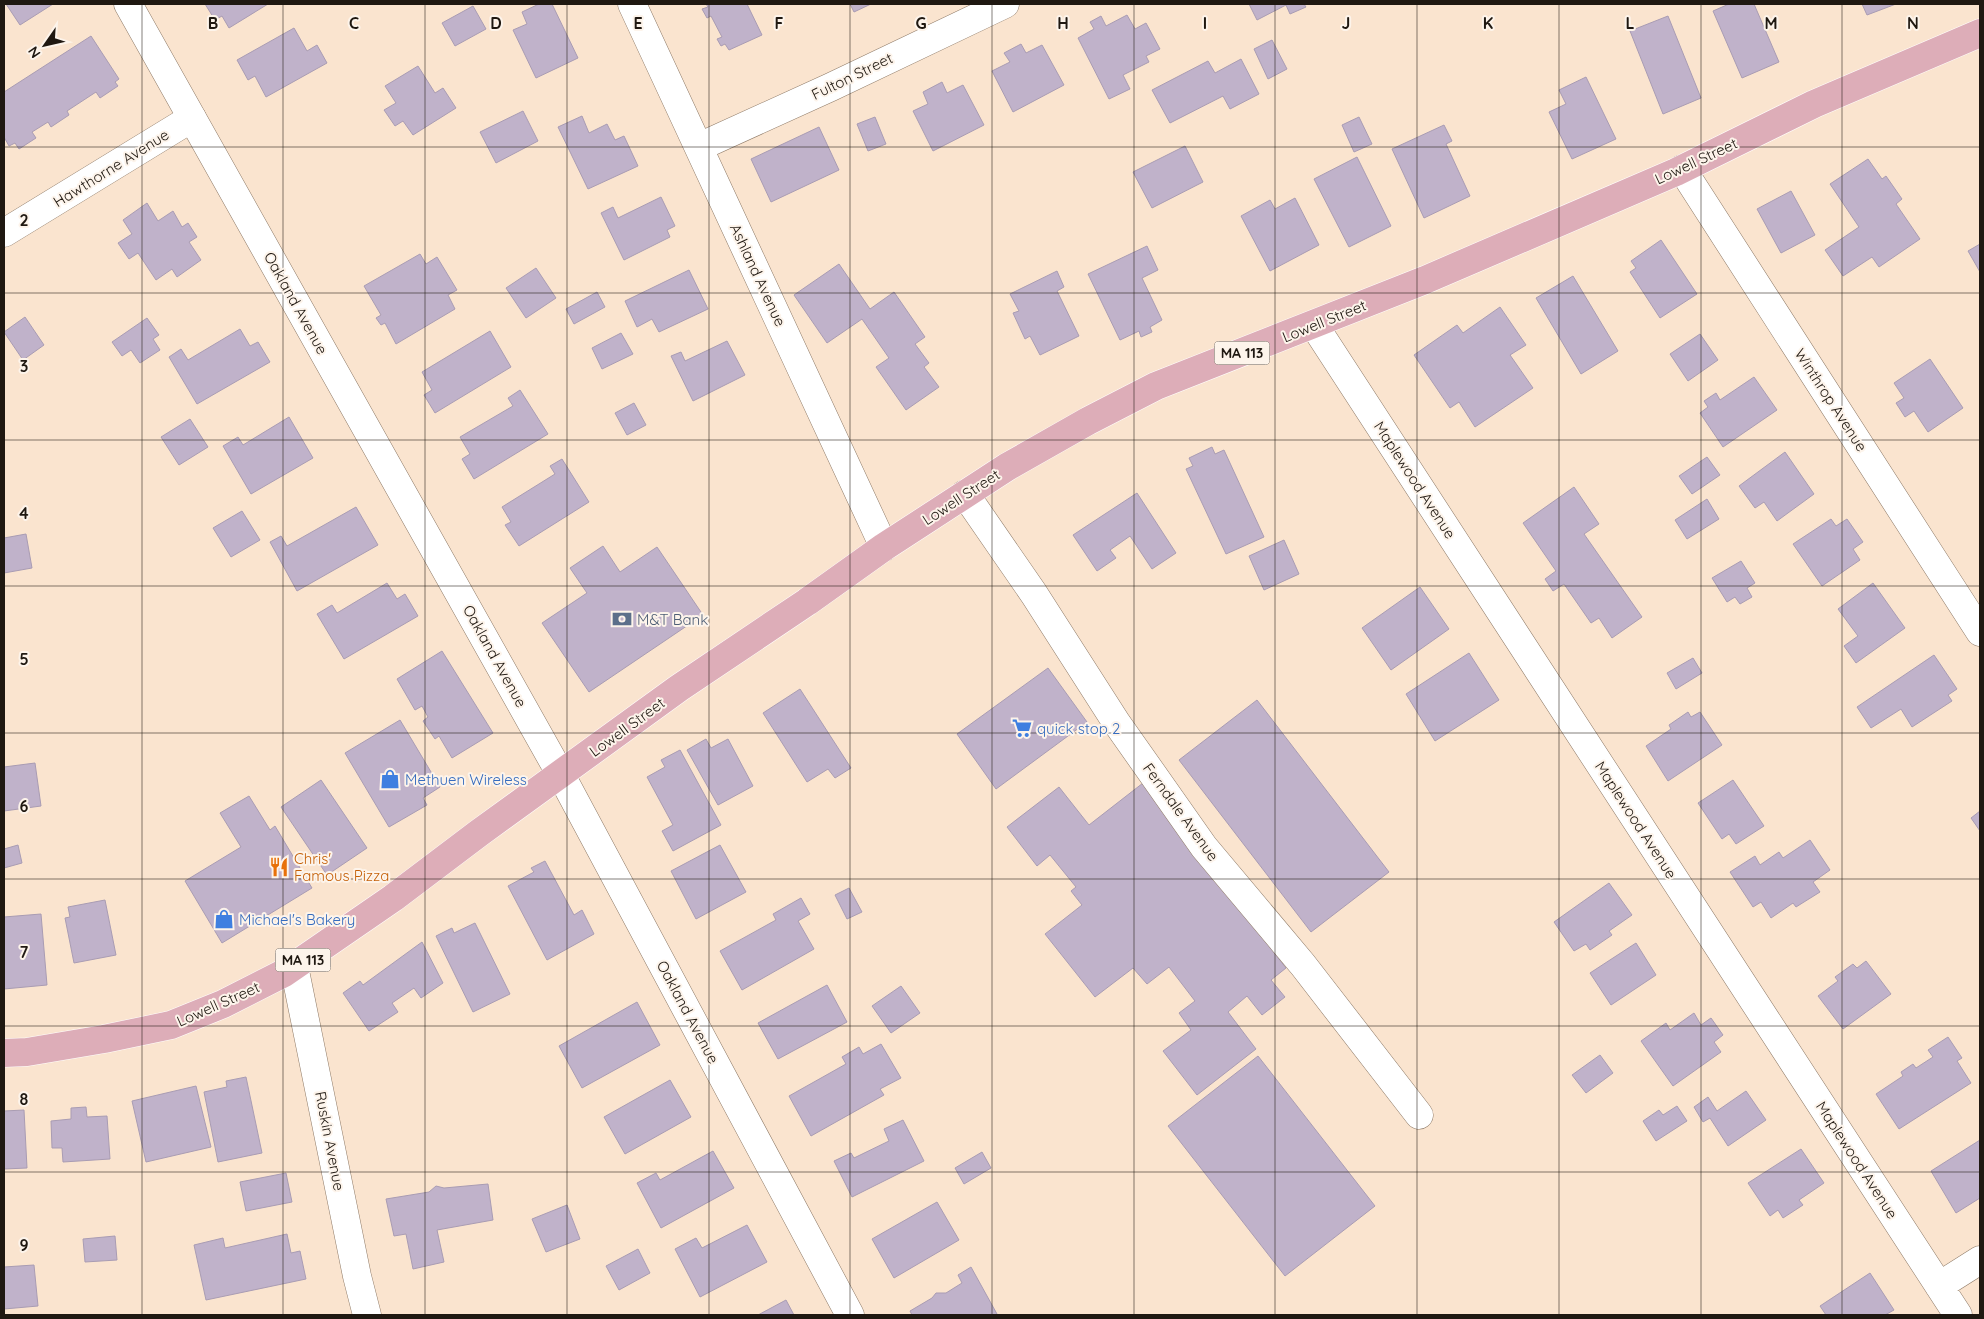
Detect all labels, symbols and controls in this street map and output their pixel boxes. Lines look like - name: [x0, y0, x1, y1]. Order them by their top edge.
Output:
- text: B: [208, 13, 218, 33]
- text: C: [349, 13, 359, 33]
- text: D: [490, 13, 502, 33]
- text: E: [633, 13, 643, 33]
- text: F: [775, 13, 784, 33]
- text: G: [915, 13, 927, 33]
- text: H: [1057, 13, 1069, 33]
- text: I: [1203, 13, 1207, 33]
- text: J: [1342, 13, 1350, 33]
- text: K: [1483, 13, 1493, 33]
- text: L: [1626, 13, 1635, 33]
- text: M: [1764, 13, 1778, 33]
- text: N: [1907, 13, 1919, 33]
- north arrow: [20, 20, 70, 70]
- text: N: [24, 43, 45, 62]
- street label: Fulton Street: [808, 48, 896, 104]
- street label: Hawthorne Avenue: [50, 125, 172, 211]
- street label: Lowell Street: [1652, 134, 1740, 188]
- text: 2: [19, 210, 29, 230]
- street label: Ashland Avenue: [726, 221, 790, 329]
- street label: Oakland Avenue: [260, 248, 332, 358]
- street label: Lowell Street: [1279, 296, 1369, 346]
- road number: MA 113: [1214, 342, 1270, 364]
- street label: Winthrop Avenue: [1791, 345, 1871, 455]
- text: 3: [20, 356, 28, 376]
- street label: Maplewood Avenue: [1370, 418, 1460, 542]
- street label: Lowell Street: [919, 465, 1003, 529]
- text: 4: [19, 503, 29, 523]
- street label: Oakland Avenue: [459, 601, 531, 711]
- bank icon: M&T Bank: [611, 608, 633, 630]
- place label: M&T Bank: [637, 610, 708, 629]
- text: 5: [19, 649, 29, 669]
- street label: Lowell Street: [585, 693, 669, 761]
- supermarket icon: quick stop 2: [1011, 717, 1033, 739]
- place label: quick stop 2: [1037, 719, 1120, 738]
- street label: Maplewood Avenue: [1591, 758, 1681, 882]
- street label: Ferndale Avenue: [1139, 759, 1223, 865]
- shop icon: Methuen Wireless: [379, 768, 401, 790]
- place label: Methuen Wireless: [405, 770, 527, 789]
- text: 6: [20, 796, 29, 816]
- place label: Chris' Famous Pizza: [294, 849, 389, 885]
- restaurant icon: Chris' Famous Pizza: [268, 856, 290, 878]
- shop icon: Michael's Bakery: [213, 908, 235, 930]
- place label: Michael's Bakery: [239, 910, 355, 929]
- text: 7: [20, 942, 29, 962]
- road number: MA 113: [276, 948, 330, 972]
- street label: Oakland Avenue: [653, 957, 723, 1067]
- street label: Lowell Street: [174, 977, 262, 1031]
- text: 8: [20, 1089, 29, 1109]
- street label: Ruskin Avenue: [311, 1090, 349, 1192]
- street label: Maplewood Avenue: [1812, 1098, 1902, 1222]
- text: 9: [19, 1235, 29, 1255]

